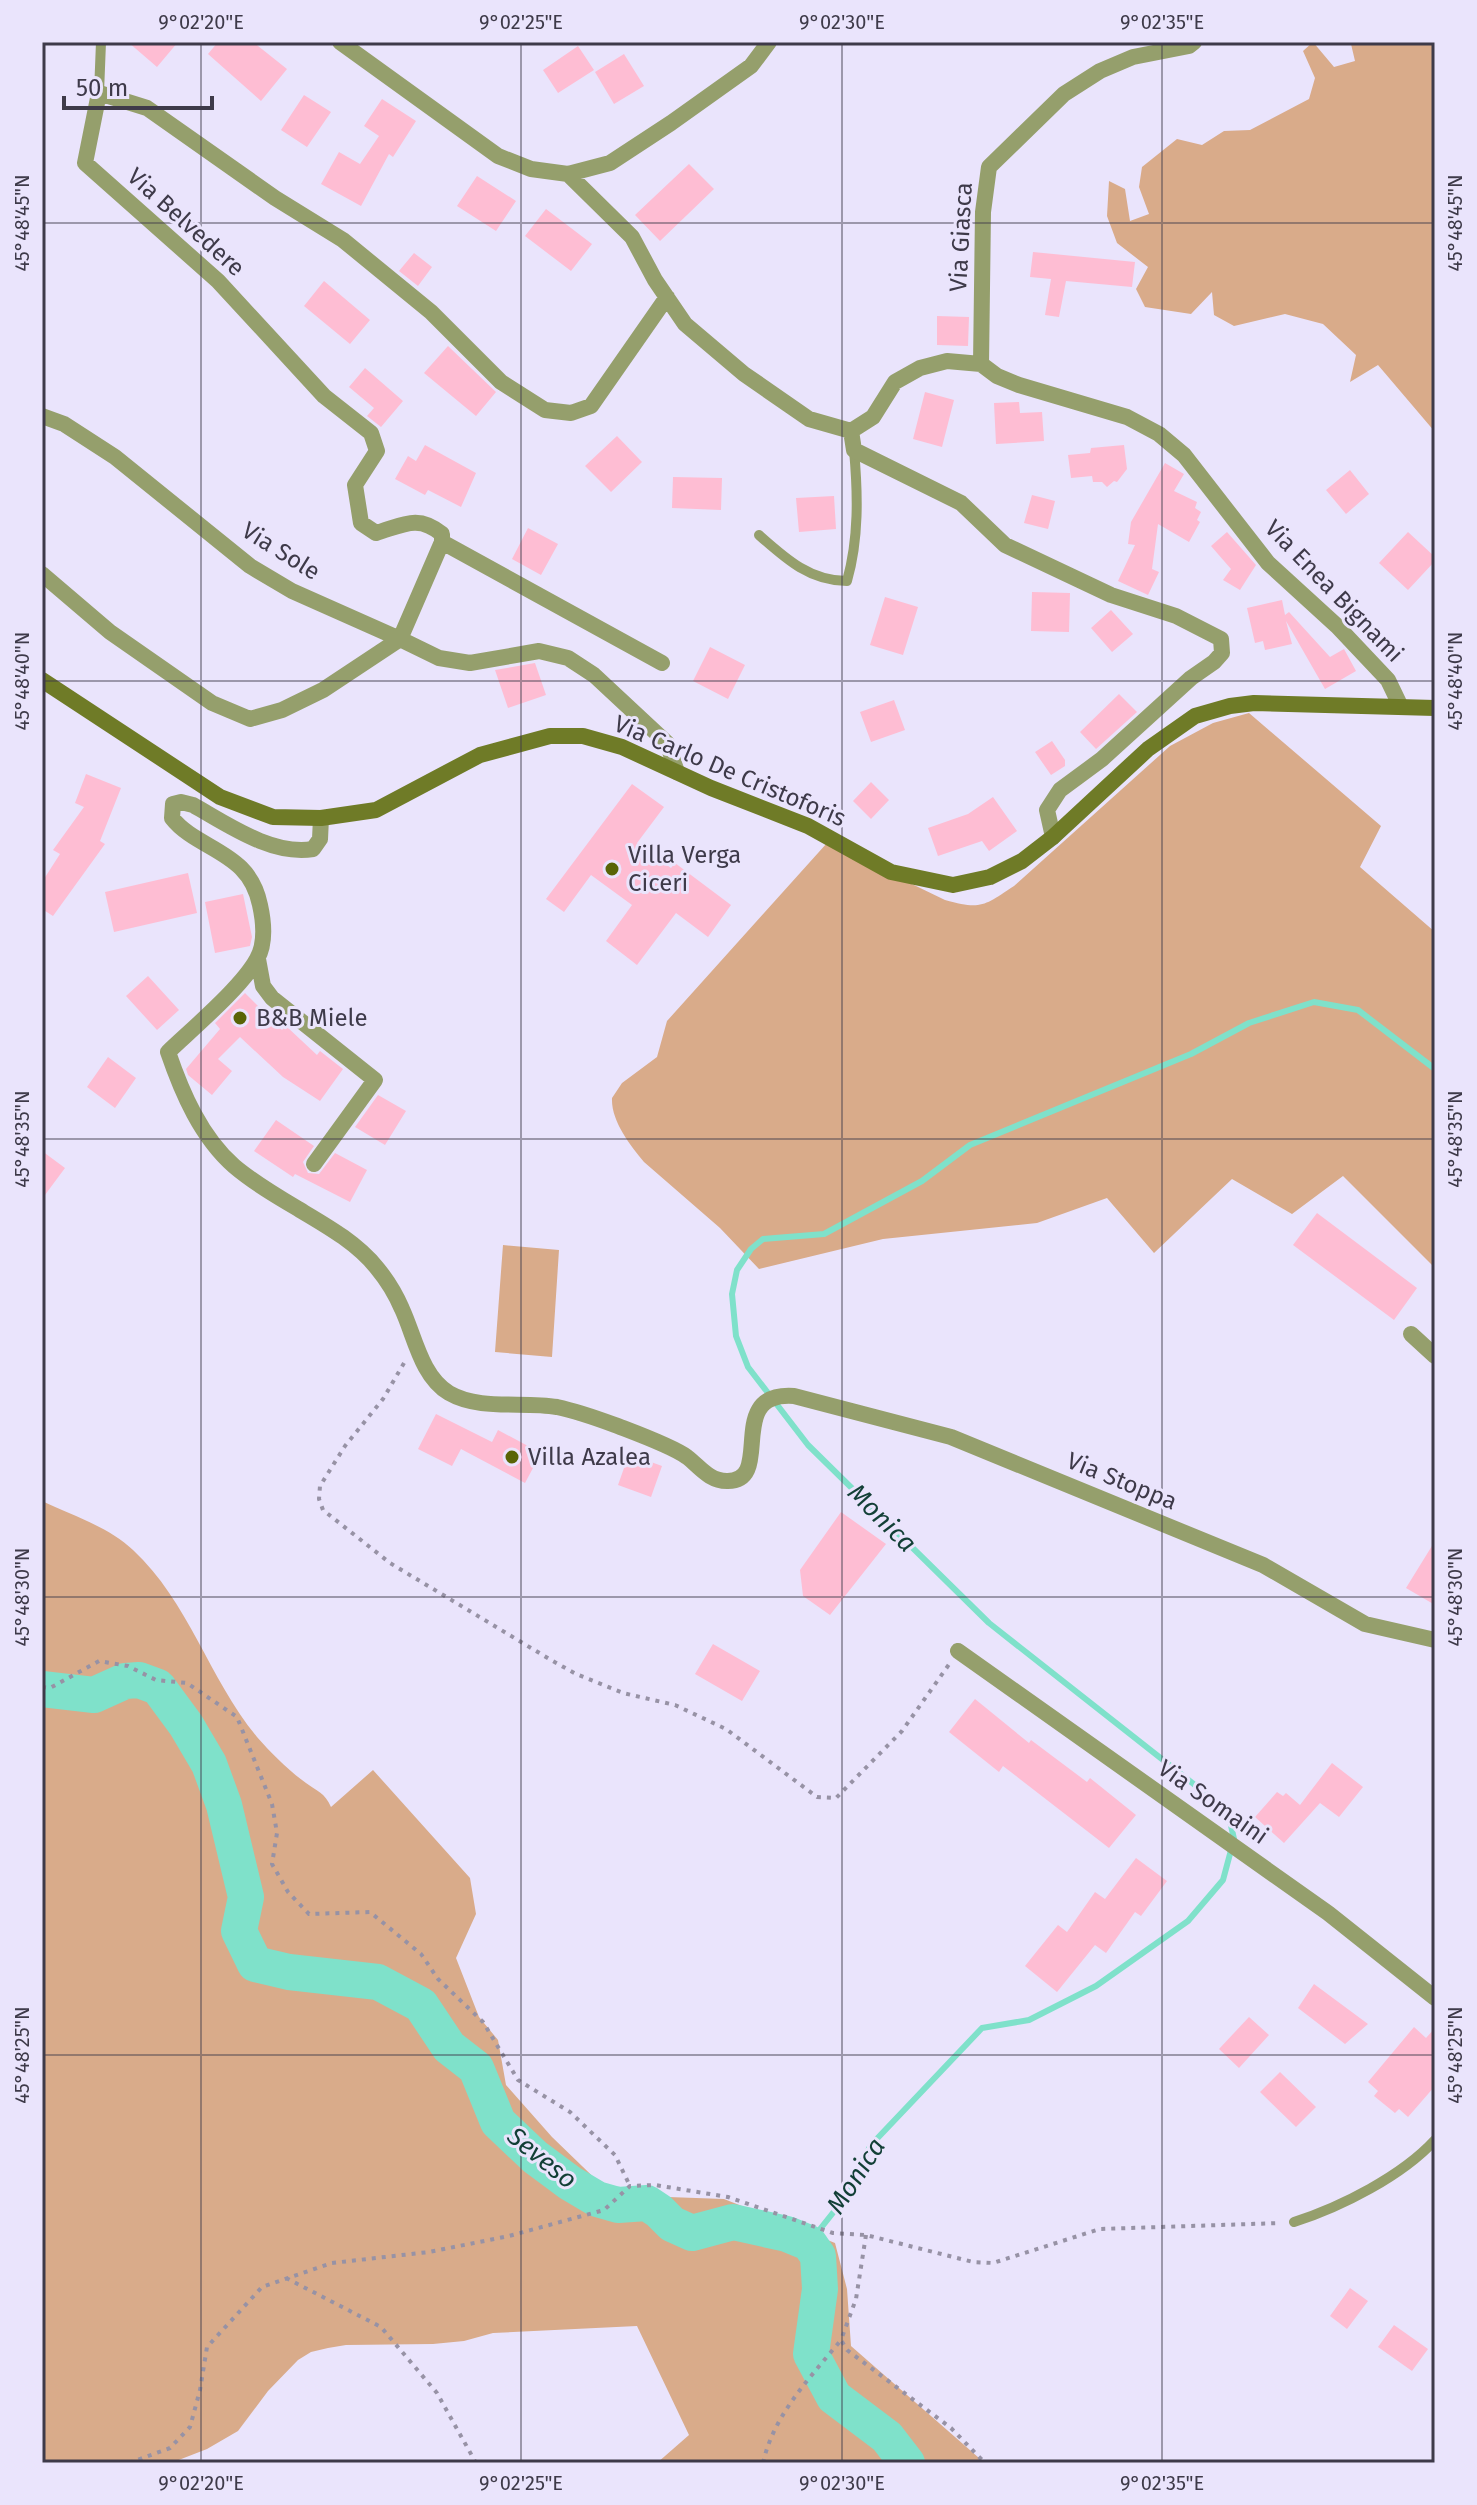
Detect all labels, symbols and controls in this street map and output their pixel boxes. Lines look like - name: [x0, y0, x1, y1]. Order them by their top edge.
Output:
- text: 9°02'20"E: [158, 10, 244, 34]
- text: 9°02'25"E: [479, 10, 563, 34]
- text: 9°02'30"E: [799, 10, 885, 34]
- text: 9°02'35"E: [1120, 10, 1204, 34]
- scale bar: [64, 60, 212, 110]
- text: 50 m: [76, 74, 128, 102]
- street label: Via Belvedere: [122, 162, 250, 282]
- text: 45°48'45"N: [10, 174, 34, 272]
- text: 45°48'45"N: [1443, 174, 1467, 272]
- street label: Via Giasca: [944, 181, 978, 293]
- street label: Via Enea Bignami: [1259, 514, 1409, 668]
- street label: Via Sole: [237, 516, 325, 586]
- text: 45°48'40"N: [10, 632, 34, 730]
- text: 45°48'40"N: [1443, 632, 1467, 730]
- street label: Via Carlo De Cristoforis: [610, 709, 850, 833]
- place label: Villa Verga Ciceri: [628, 841, 741, 897]
- marker: Villa Verga Ciceri: [603, 860, 621, 878]
- place label: B&B Miele: [256, 1004, 368, 1032]
- marker: B&B Miele: [231, 1009, 249, 1027]
- text: 45°48'35"N: [10, 1090, 34, 1188]
- text: 45°48'35"N: [1443, 1090, 1467, 1188]
- place label: Villa Azalea: [528, 1443, 651, 1471]
- street label: Via Stoppa: [1063, 1446, 1181, 1516]
- marker: Villa Azalea: [503, 1448, 521, 1466]
- water label: Monica: [841, 1477, 923, 1559]
- text: 45°48'30"N: [10, 1547, 34, 1647]
- text: 45°48'30"N: [1443, 1547, 1467, 1647]
- street label: Via Somaini: [1153, 1754, 1273, 1850]
- text: 45°48'25"N: [10, 2006, 34, 2104]
- text: 45°48'25"N: [1443, 2006, 1467, 2104]
- water label: Seveso: [500, 2120, 583, 2195]
- water label: Monica: [820, 2132, 892, 2220]
- text: 9°02'20"E: [158, 2471, 244, 2495]
- text: 9°02'25"E: [479, 2471, 563, 2495]
- text: 9°02'30"E: [799, 2471, 885, 2495]
- text: 9°02'35"E: [1120, 2471, 1204, 2495]

